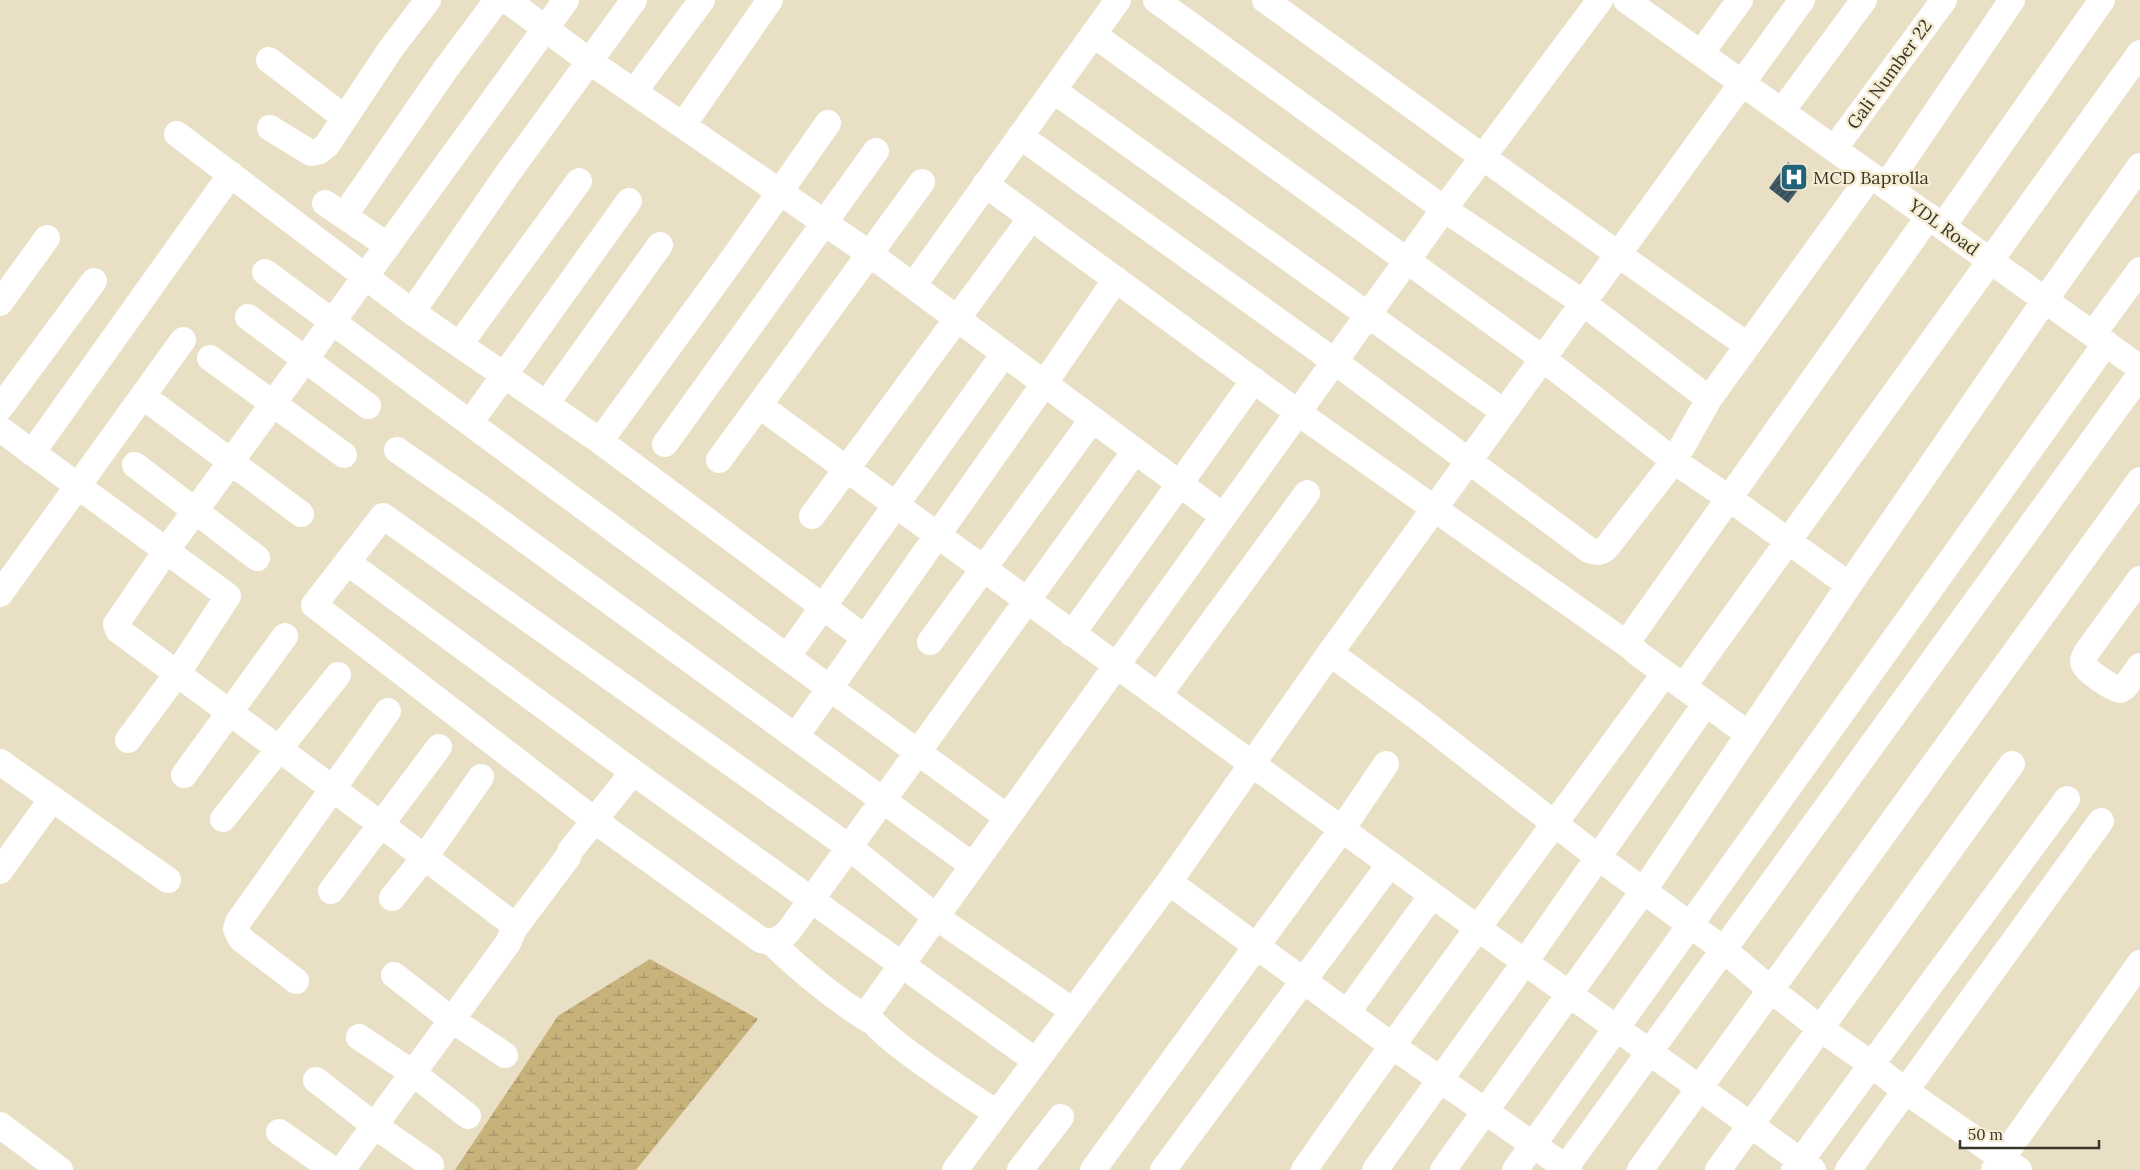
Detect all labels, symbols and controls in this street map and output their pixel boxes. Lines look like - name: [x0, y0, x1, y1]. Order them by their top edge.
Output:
- street label: Gali Number 22: [1841, 15, 1937, 133]
- hospital icon: MCD Baprolla: [1779, 162, 1809, 192]
- place label: MCD Baprolla: [1813, 166, 1929, 189]
- street label: YDL Road: [1903, 193, 1984, 260]
- scale bar: [1960, 1118, 2099, 1150]
- text: 50 m: [1968, 1125, 2003, 1144]

